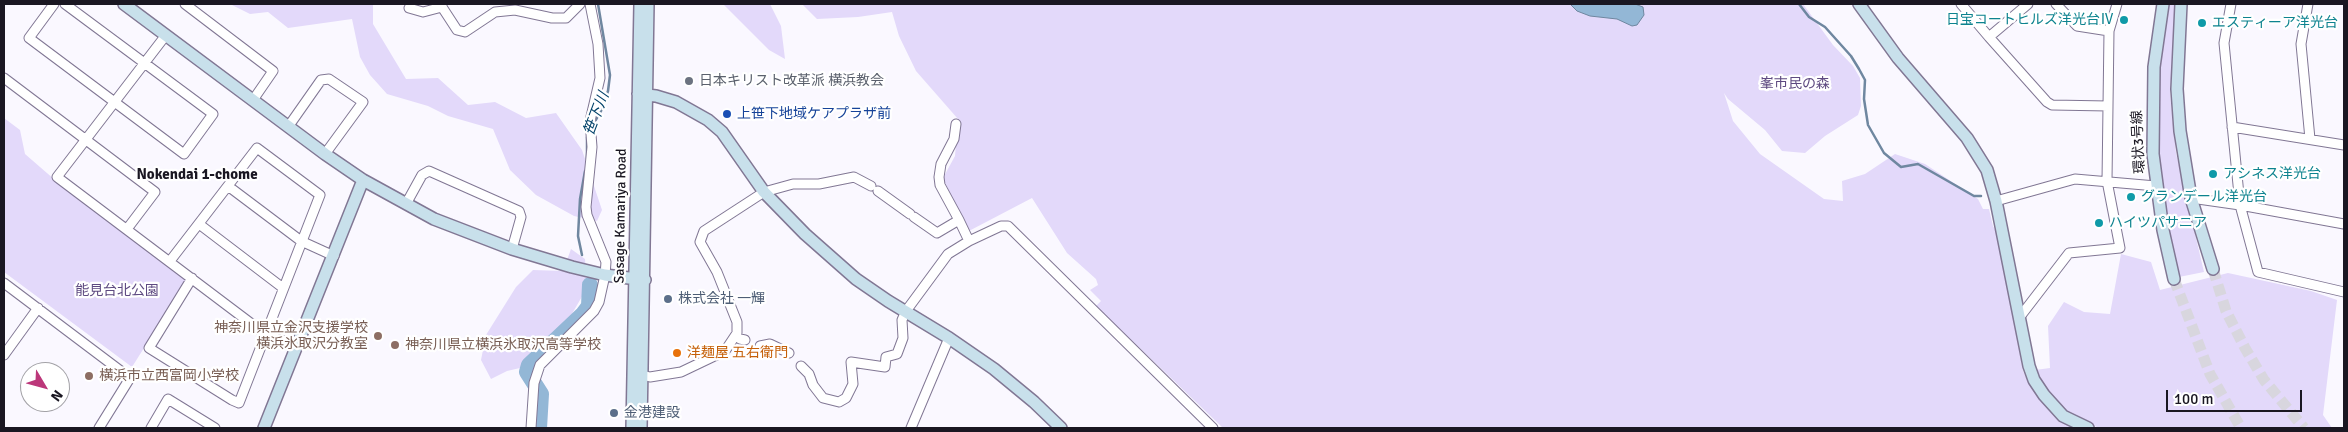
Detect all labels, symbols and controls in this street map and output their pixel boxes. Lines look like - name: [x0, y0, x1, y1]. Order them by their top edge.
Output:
- place label: 日宝コートヒルズ洋光台Ⅳ: [1946, 12, 2114, 28]
- marker: 日宝コートヒルズ洋光台Ⅳ: [2118, 14, 2130, 26]
- place label: エスティーア洋光台: [2212, 15, 2338, 31]
- marker: エスティーア洋光台: [2196, 17, 2208, 29]
- place label: 日本キリスト改革派 横浜教会: [699, 73, 884, 89]
- marker: 日本キリスト改革派 横浜教会: [683, 75, 695, 87]
- park label: 峯市民の森: [1760, 76, 1830, 92]
- water label: 笹下川: [581, 90, 613, 138]
- place label: 上笹下地域ケアプラザ前: [737, 106, 891, 122]
- marker: 上笹下地域ケアプラザ前: [721, 108, 733, 120]
- street label: 環状3号線: [2129, 110, 2149, 174]
- street label: Sasage Kamariya Road: [611, 148, 631, 284]
- district label: Nokendai 1-chome: [136, 166, 258, 184]
- place label: アシネス洋光台: [2223, 166, 2321, 182]
- marker: アシネス洋光台: [2207, 168, 2219, 180]
- place label: グランデール洋光台: [2141, 189, 2267, 205]
- marker: グランデール洋光台: [2125, 191, 2137, 203]
- place label: ハイツパサニア: [2109, 215, 2207, 231]
- marker: ハイツパサニア: [2093, 217, 2105, 229]
- park label: 能見台北公園: [75, 283, 159, 299]
- place label: 株式会社 一輝: [678, 291, 765, 307]
- marker: 株式会社 一輝: [662, 293, 674, 305]
- place label: 神奈川県立金沢支援学校 横浜氷取沢分教室: [214, 320, 368, 352]
- marker: 神奈川県立金沢支援学校 横浜氷取沢分教室: [372, 330, 384, 342]
- place label: 神奈川県立横浜氷取沢高等学校: [405, 337, 601, 353]
- marker: 神奈川県立横浜氷取沢高等学校: [389, 339, 401, 351]
- place label: 洋麺屋 五右衛門: [687, 345, 788, 361]
- marker: 洋麺屋 五右衛門: [671, 347, 683, 359]
- north arrow: [20, 362, 70, 412]
- place label: 横浜市立西富岡小学校: [99, 368, 239, 384]
- marker: 横浜市立西富岡小学校: [83, 370, 95, 382]
- scale bar: [2168, 380, 2304, 412]
- text: N: [47, 387, 66, 405]
- text: 100 m: [2174, 390, 2214, 408]
- place label: 金港建設: [624, 405, 680, 421]
- marker: 金港建設: [608, 407, 620, 419]

